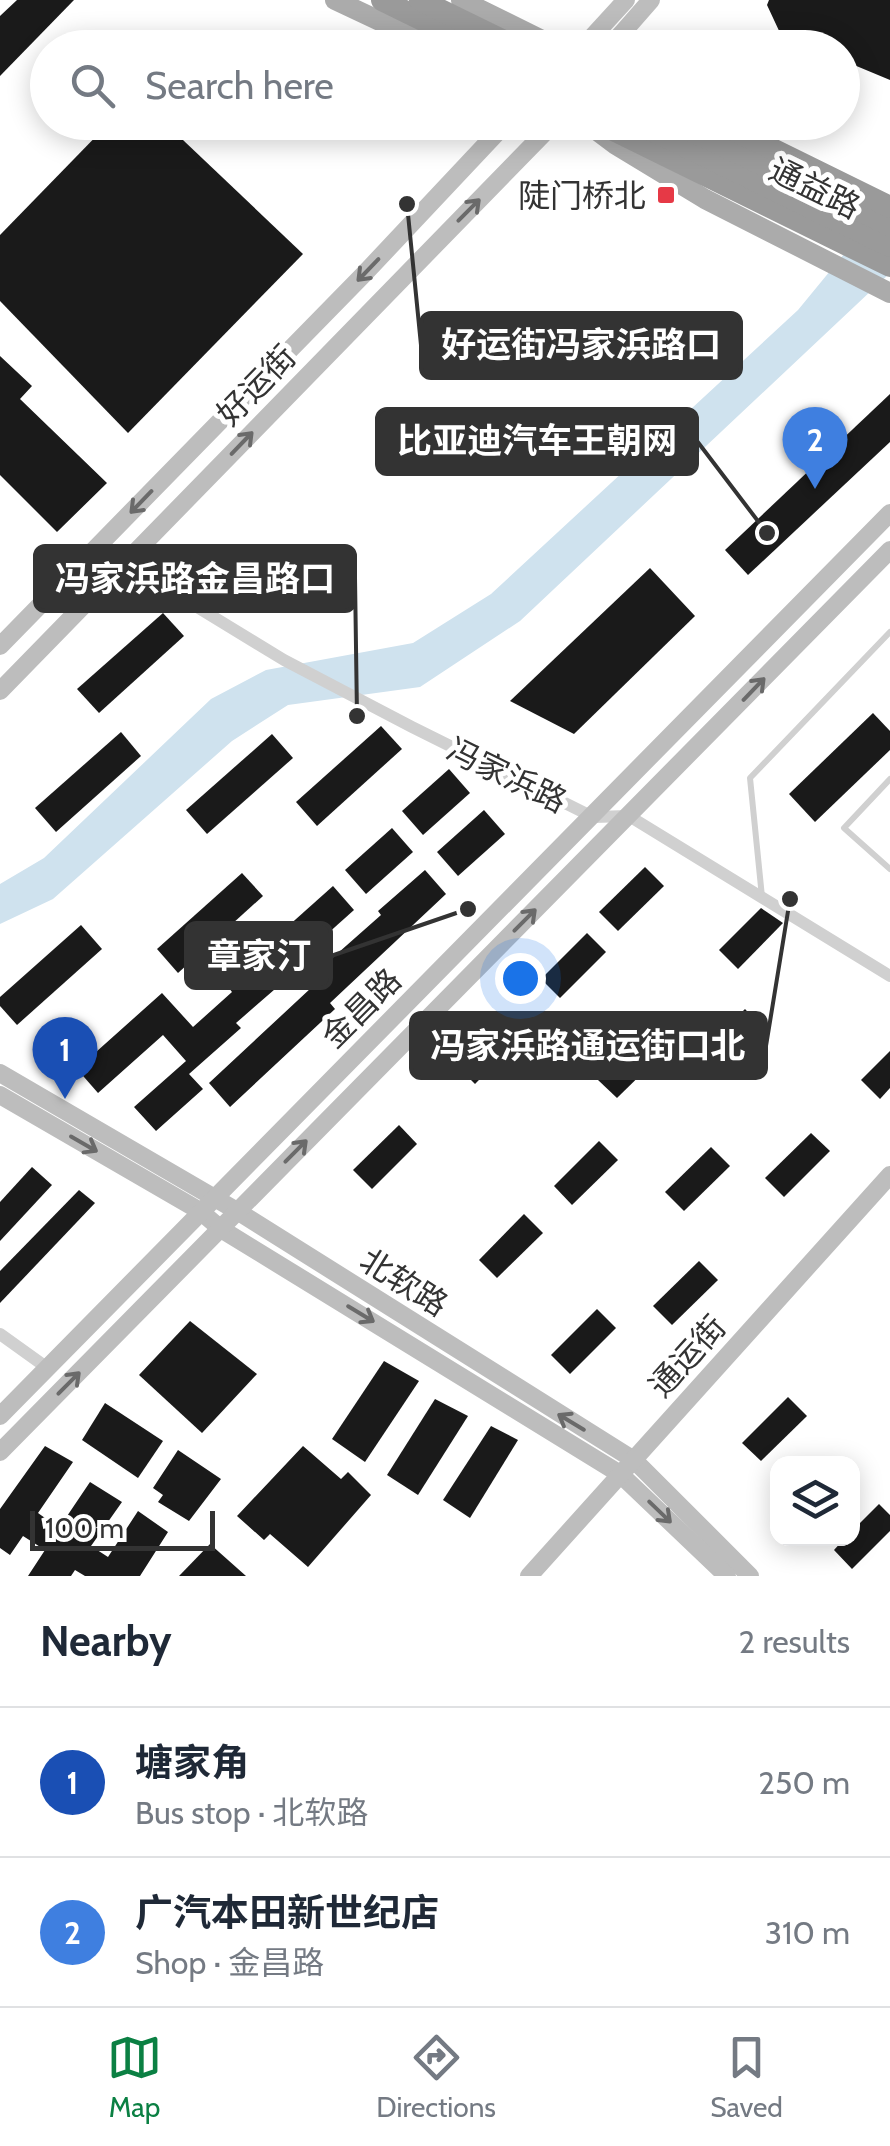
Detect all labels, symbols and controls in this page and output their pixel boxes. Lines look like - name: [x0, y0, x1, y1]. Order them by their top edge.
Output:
- search box: [30, 30, 860, 140]
- icon: search: [65, 58, 120, 113]
- text: Search here: [145, 62, 334, 109]
- street label: 通益路: [763, 149, 867, 227]
- place label: 陡门桥北: [518, 176, 646, 215]
- marker: 陡门桥北: [655, 184, 677, 206]
- one-way arrow: [457, 199, 481, 223]
- one-way arrow: [356, 257, 380, 281]
- callout: 好运街冯家浜路口: [421, 313, 741, 378]
- text: 好运街冯家浜路口: [441, 323, 721, 366]
- street label: 好运街: [209, 337, 303, 433]
- pin: 2: [782, 406, 848, 489]
- callout: 比亚迪汽车王朝网: [377, 409, 697, 474]
- text: 比亚迪汽车王朝网: [397, 419, 677, 462]
- one-way arrow: [230, 431, 254, 455]
- one-way arrow: [129, 490, 153, 514]
- callout: 冯家浜路金昌路口: [35, 546, 355, 611]
- text: 冯家浜路金昌路口: [55, 557, 335, 600]
- one-way arrow: [741, 677, 765, 701]
- street label: 冯家浜路: [441, 729, 573, 821]
- one-way arrow: [513, 909, 537, 933]
- callout: 章家汀: [186, 923, 331, 988]
- text: 章家汀: [206, 934, 312, 977]
- your location: [495, 953, 546, 1004]
- street label: 金昌路: [313, 960, 409, 1056]
- callout: 冯家浜路通运街口北: [411, 1013, 766, 1078]
- pin: 1: [32, 1016, 98, 1099]
- text: 冯家浜路通运街口北: [430, 1024, 746, 1067]
- one-way arrow: [70, 1134, 98, 1154]
- one-way arrow: [284, 1139, 308, 1163]
- street label: 北软路: [353, 1240, 455, 1324]
- one-way arrow: [346, 1304, 375, 1325]
- street label: 通运街: [640, 1307, 734, 1405]
- one-way arrow: [56, 1371, 81, 1396]
- one-way arrow: [557, 1412, 586, 1432]
- map controls: [770, 1456, 860, 1546]
- button: layers: [770, 1456, 860, 1546]
- one-way arrow: [648, 1500, 672, 1524]
- scale bar: [30, 1506, 215, 1550]
- text: 100 m: [45, 1511, 124, 1545]
- text: Nearby: [40, 1615, 172, 1667]
- text: 2 results: [739, 1622, 850, 1661]
- text: 塘家角: [135, 1739, 249, 1786]
- text: 1: [67, 1763, 78, 1802]
- text: 250 m: [758, 1763, 850, 1802]
- text: Bus stop · 北软路: [135, 1793, 369, 1832]
- text: 广汽本田新世纪店: [135, 1889, 439, 1936]
- text: 2: [64, 1913, 81, 1952]
- text: 310 m: [765, 1913, 850, 1952]
- text: Shop · 金昌路: [135, 1943, 324, 1982]
- tab: Map: [107, 2030, 162, 2124]
- tab: Directions: [376, 2030, 496, 2124]
- tab: Saved: [710, 2030, 783, 2124]

